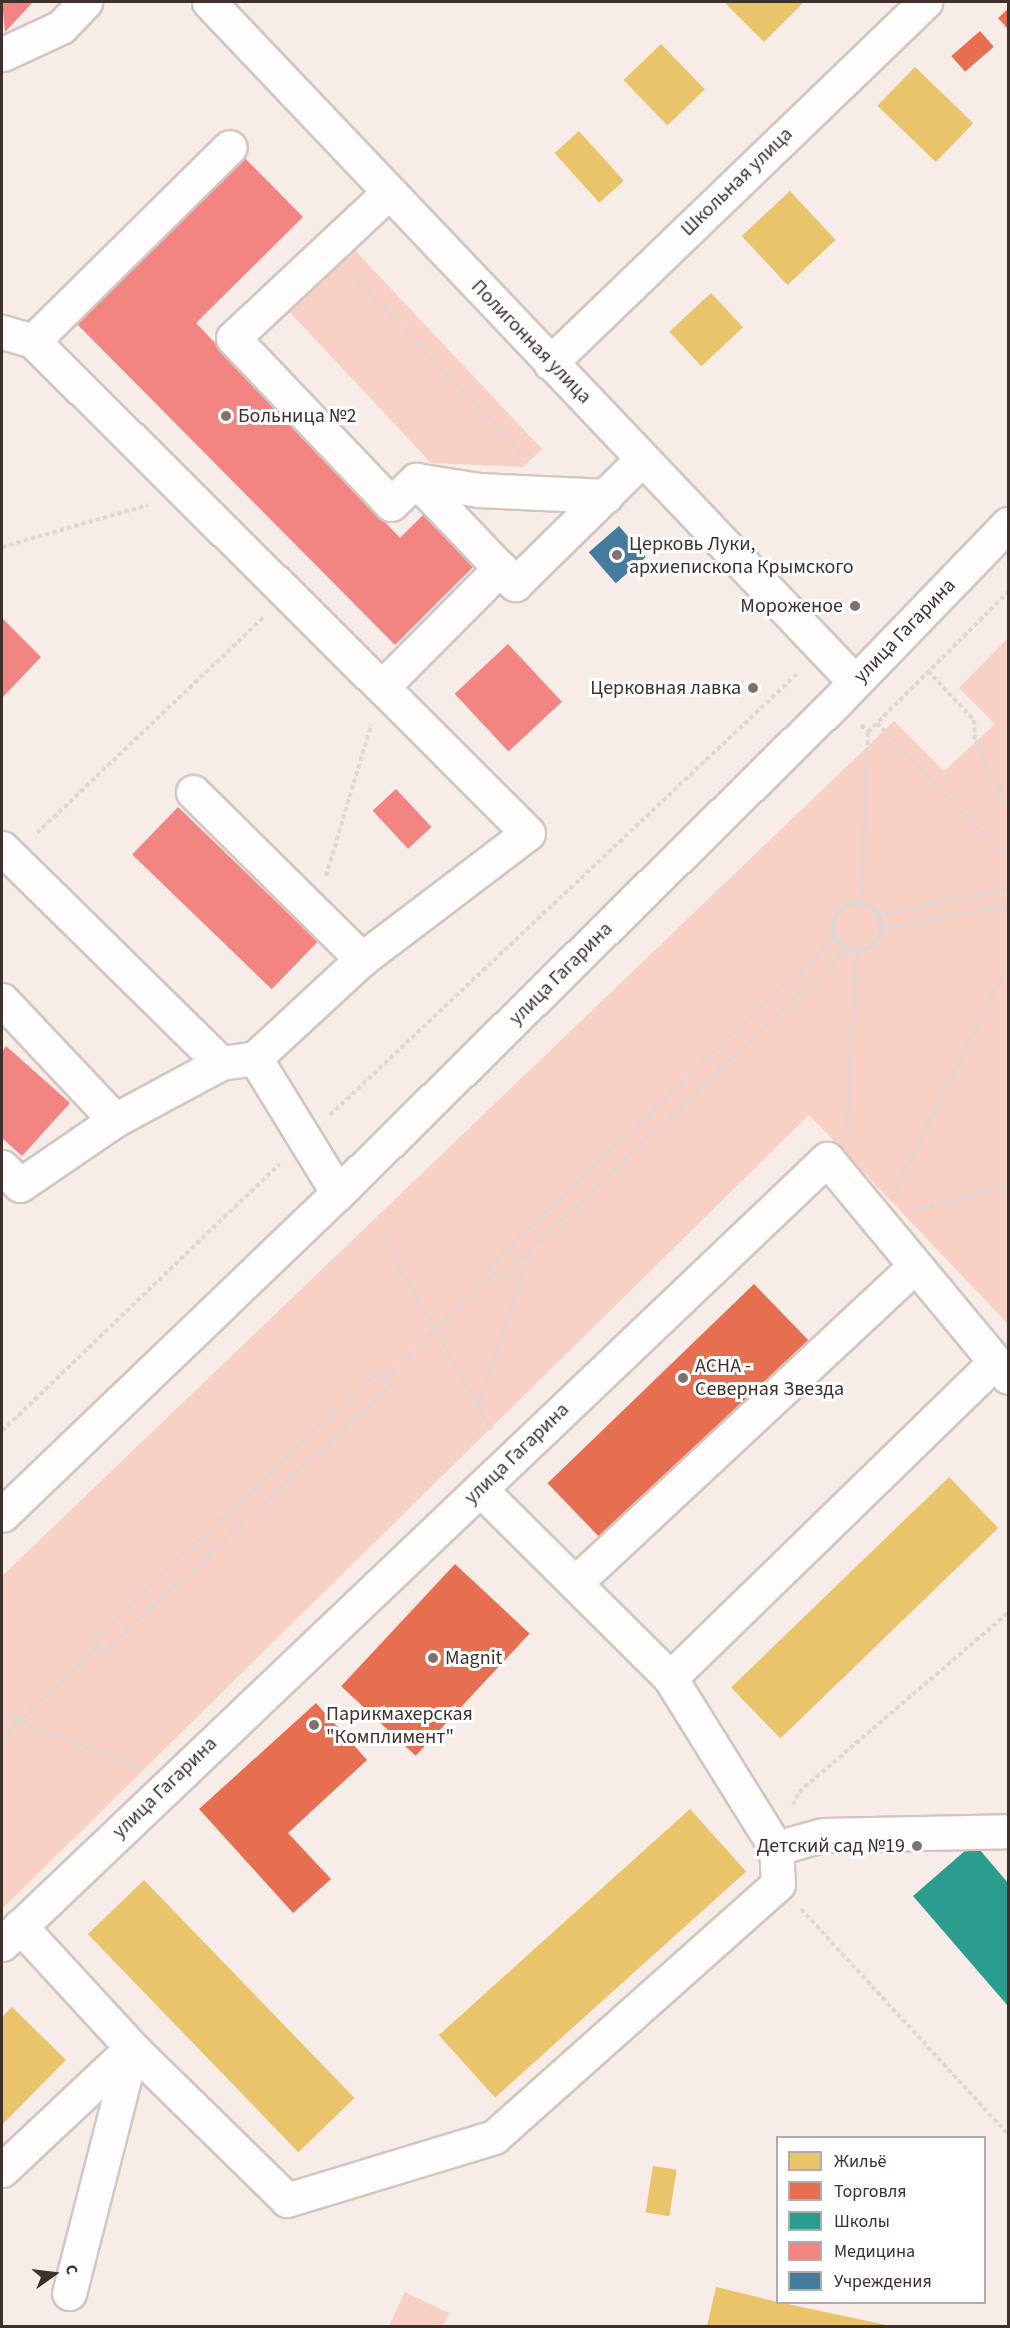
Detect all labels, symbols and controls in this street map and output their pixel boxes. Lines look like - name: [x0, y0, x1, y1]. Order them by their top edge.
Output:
- street label: Школьная улица: [676, 123, 798, 241]
- street label: Полигонная улица: [466, 275, 596, 409]
- place label: Больница №2: [238, 404, 357, 428]
- marker: Больница №2: [219, 409, 233, 423]
- place label: Церковь Луки, архиепископа Крымского: [629, 532, 854, 579]
- marker: Церковь Луки, архиепископа Крымского: [610, 548, 624, 562]
- street label: улица Гагарина: [849, 574, 961, 688]
- place label: Мороженое: [740, 594, 843, 618]
- marker: Мороженое: [848, 599, 862, 613]
- place label: Церковная лавка: [590, 676, 741, 700]
- marker: Церковная лавка: [746, 681, 760, 695]
- street label: улица Гагарина: [504, 917, 618, 1031]
- place label: АСНА - Северная Звезда: [695, 1354, 844, 1401]
- marker: АСНА - Северная Звезда: [676, 1371, 690, 1385]
- street label: улица Гагарина: [460, 1398, 574, 1510]
- place label: Magnit: [445, 1646, 502, 1670]
- marker: Magnit: [426, 1651, 440, 1665]
- place label: Парикмахерская "Комплимент": [326, 1702, 473, 1749]
- marker: Парикмахерская "Комплимент": [307, 1718, 321, 1732]
- street label: улица Гагарина: [108, 1732, 222, 1844]
- place label: Детский сад №19: [756, 1834, 905, 1858]
- marker: Детский сад №19: [910, 1839, 924, 1853]
- legend: [776, 2136, 986, 2304]
- text: Жильё: [834, 2149, 886, 2174]
- text: Торговля: [834, 2179, 907, 2204]
- text: Школы: [834, 2209, 890, 2234]
- text: Медицина: [834, 2239, 915, 2264]
- north arrow: [24, 2244, 84, 2304]
- text: С: [60, 2262, 83, 2277]
- text: Учреждения: [834, 2269, 932, 2294]

